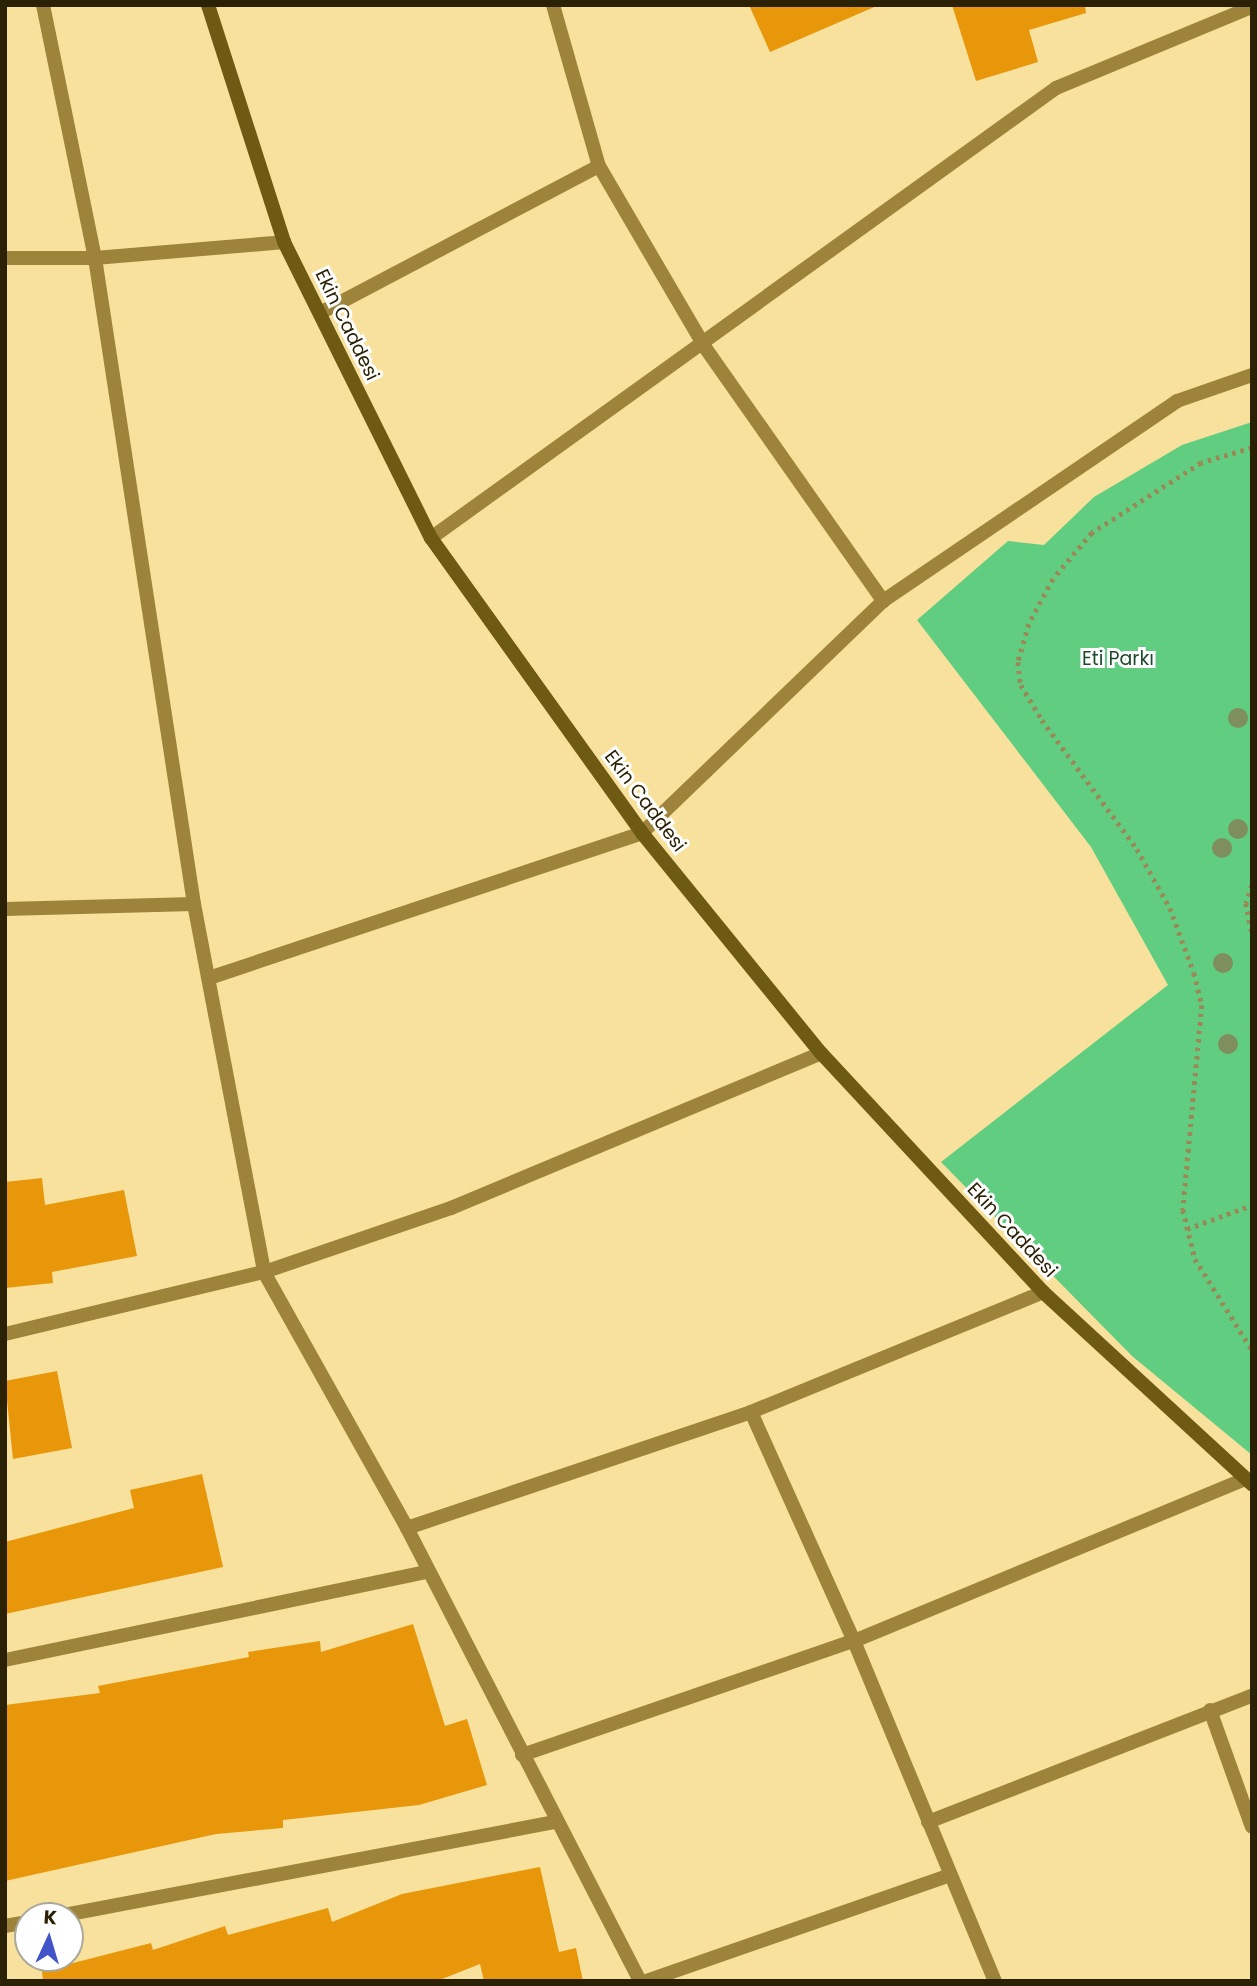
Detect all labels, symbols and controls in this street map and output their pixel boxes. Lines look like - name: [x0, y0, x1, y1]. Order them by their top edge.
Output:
- street label: Ekin Caddesi: [310, 266, 384, 384]
- park label: Eti Parkı: [1082, 648, 1154, 670]
- street label: Ekin Caddesi: [599, 746, 691, 856]
- street label: Ekin Caddesi: [962, 1178, 1062, 1282]
- north arrow: [14, 1902, 84, 1972]
- text: K: [43, 1904, 58, 1931]

